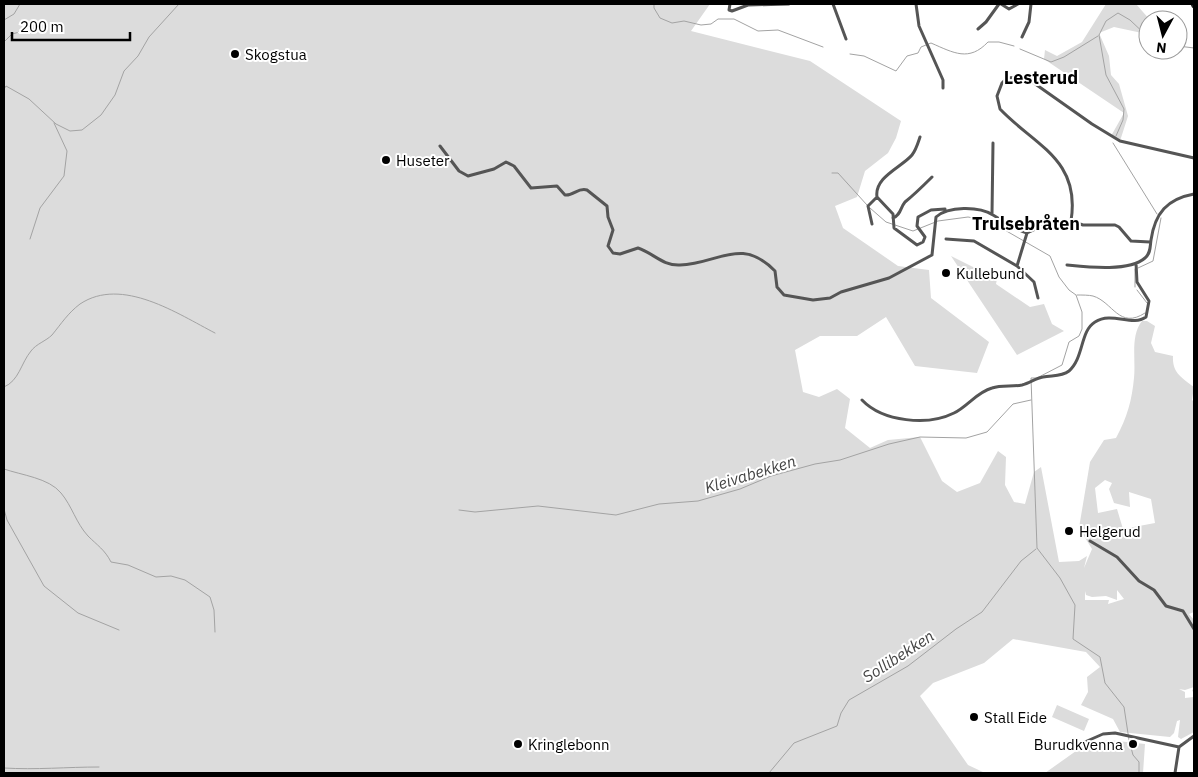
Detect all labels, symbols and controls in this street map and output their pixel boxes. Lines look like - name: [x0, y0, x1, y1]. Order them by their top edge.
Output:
- scale bar: [12, 10, 130, 42]
- north arrow: [1138, 10, 1188, 60]
- text: 200 m: [20, 17, 64, 36]
- text: N: [1155, 38, 1168, 57]
- place label: Skogstua: [245, 45, 307, 64]
- marker: Skogstua: [229, 48, 241, 60]
- district label: Lesterud: [1004, 66, 1078, 89]
- place label: Huseter: [396, 151, 450, 170]
- marker: Huseter: [380, 154, 392, 166]
- district label: Trulsebråten: [972, 212, 1080, 235]
- place label: Kullebund: [956, 264, 1025, 283]
- marker: Kullebund: [940, 267, 952, 279]
- water label: Kleivabekken: [702, 451, 798, 497]
- place label: Helgerud: [1079, 522, 1141, 541]
- marker: Helgerud: [1063, 525, 1075, 537]
- water label: Sollibekken: [858, 625, 938, 687]
- place label: Stall Eide: [984, 708, 1047, 727]
- marker: Stall Eide: [968, 711, 980, 723]
- place label: Kringlebonn: [528, 735, 610, 754]
- place label: Burudkvenna: [1034, 735, 1123, 754]
- marker: Kringlebonn: [512, 738, 524, 750]
- marker: Burudkvenna: [1127, 738, 1139, 750]

